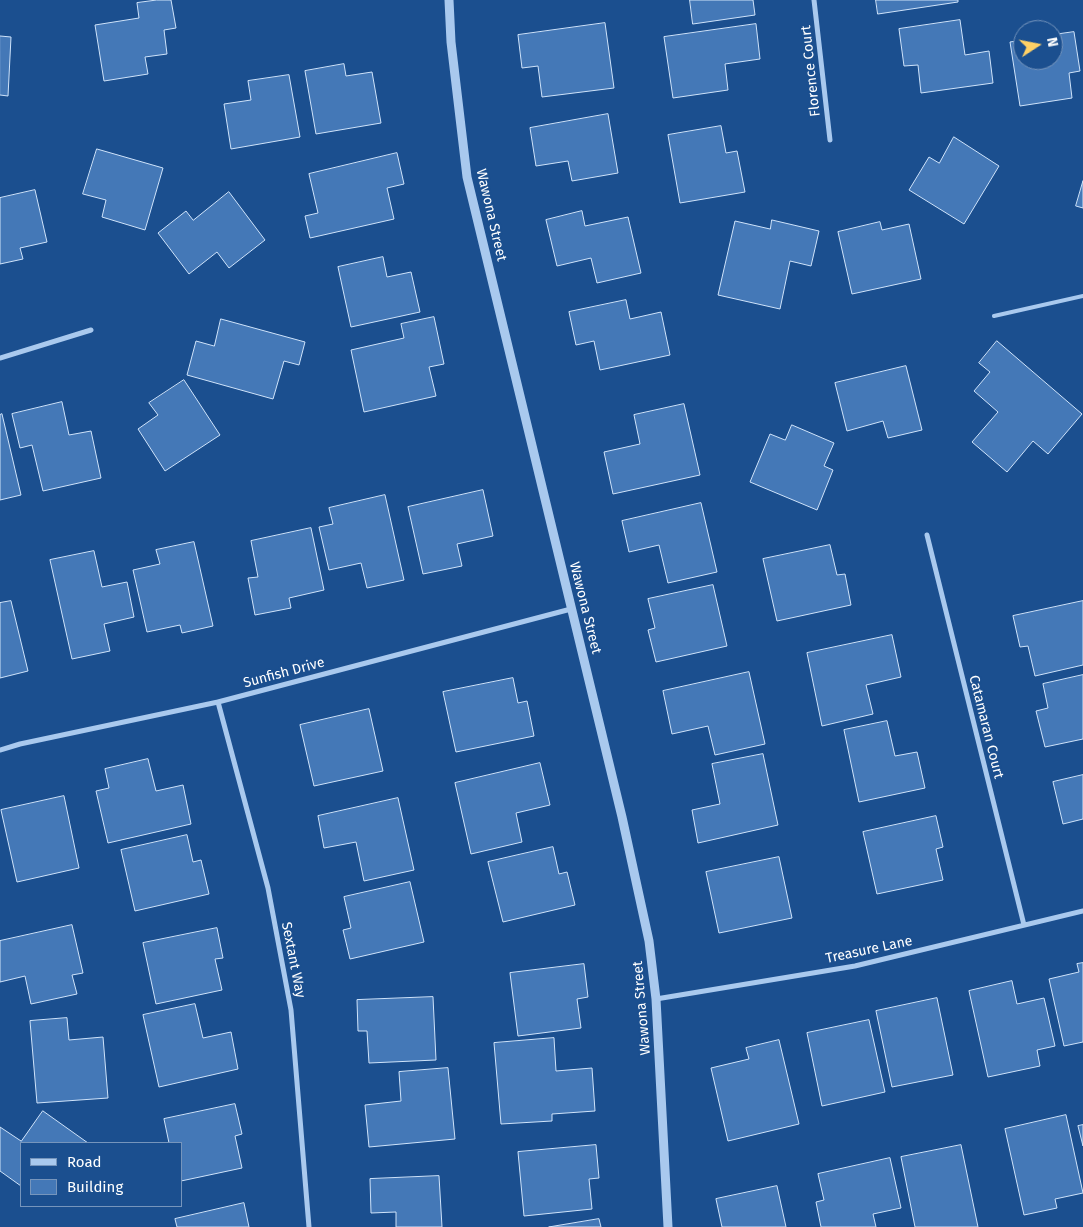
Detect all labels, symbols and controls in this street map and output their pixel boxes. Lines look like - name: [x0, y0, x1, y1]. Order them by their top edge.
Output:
- north arrow: [1013, 20, 1063, 70]
- street label: Florence Court: [798, 24, 824, 118]
- text: N: [1043, 36, 1061, 48]
- street label: Wawona Street: [472, 167, 510, 263]
- street label: Wawona Street: [565, 560, 605, 656]
- street label: Sunfish Drive: [242, 654, 326, 692]
- street label: Catamaran Court: [965, 673, 1007, 781]
- street label: Sextant Way: [277, 921, 309, 999]
- street label: Treasure Lane: [824, 933, 914, 967]
- street label: Wawona Street: [630, 960, 654, 1056]
- legend: [20, 1142, 182, 1207]
- text: Road: [67, 1153, 102, 1171]
- text: Building: [67, 1178, 123, 1196]

